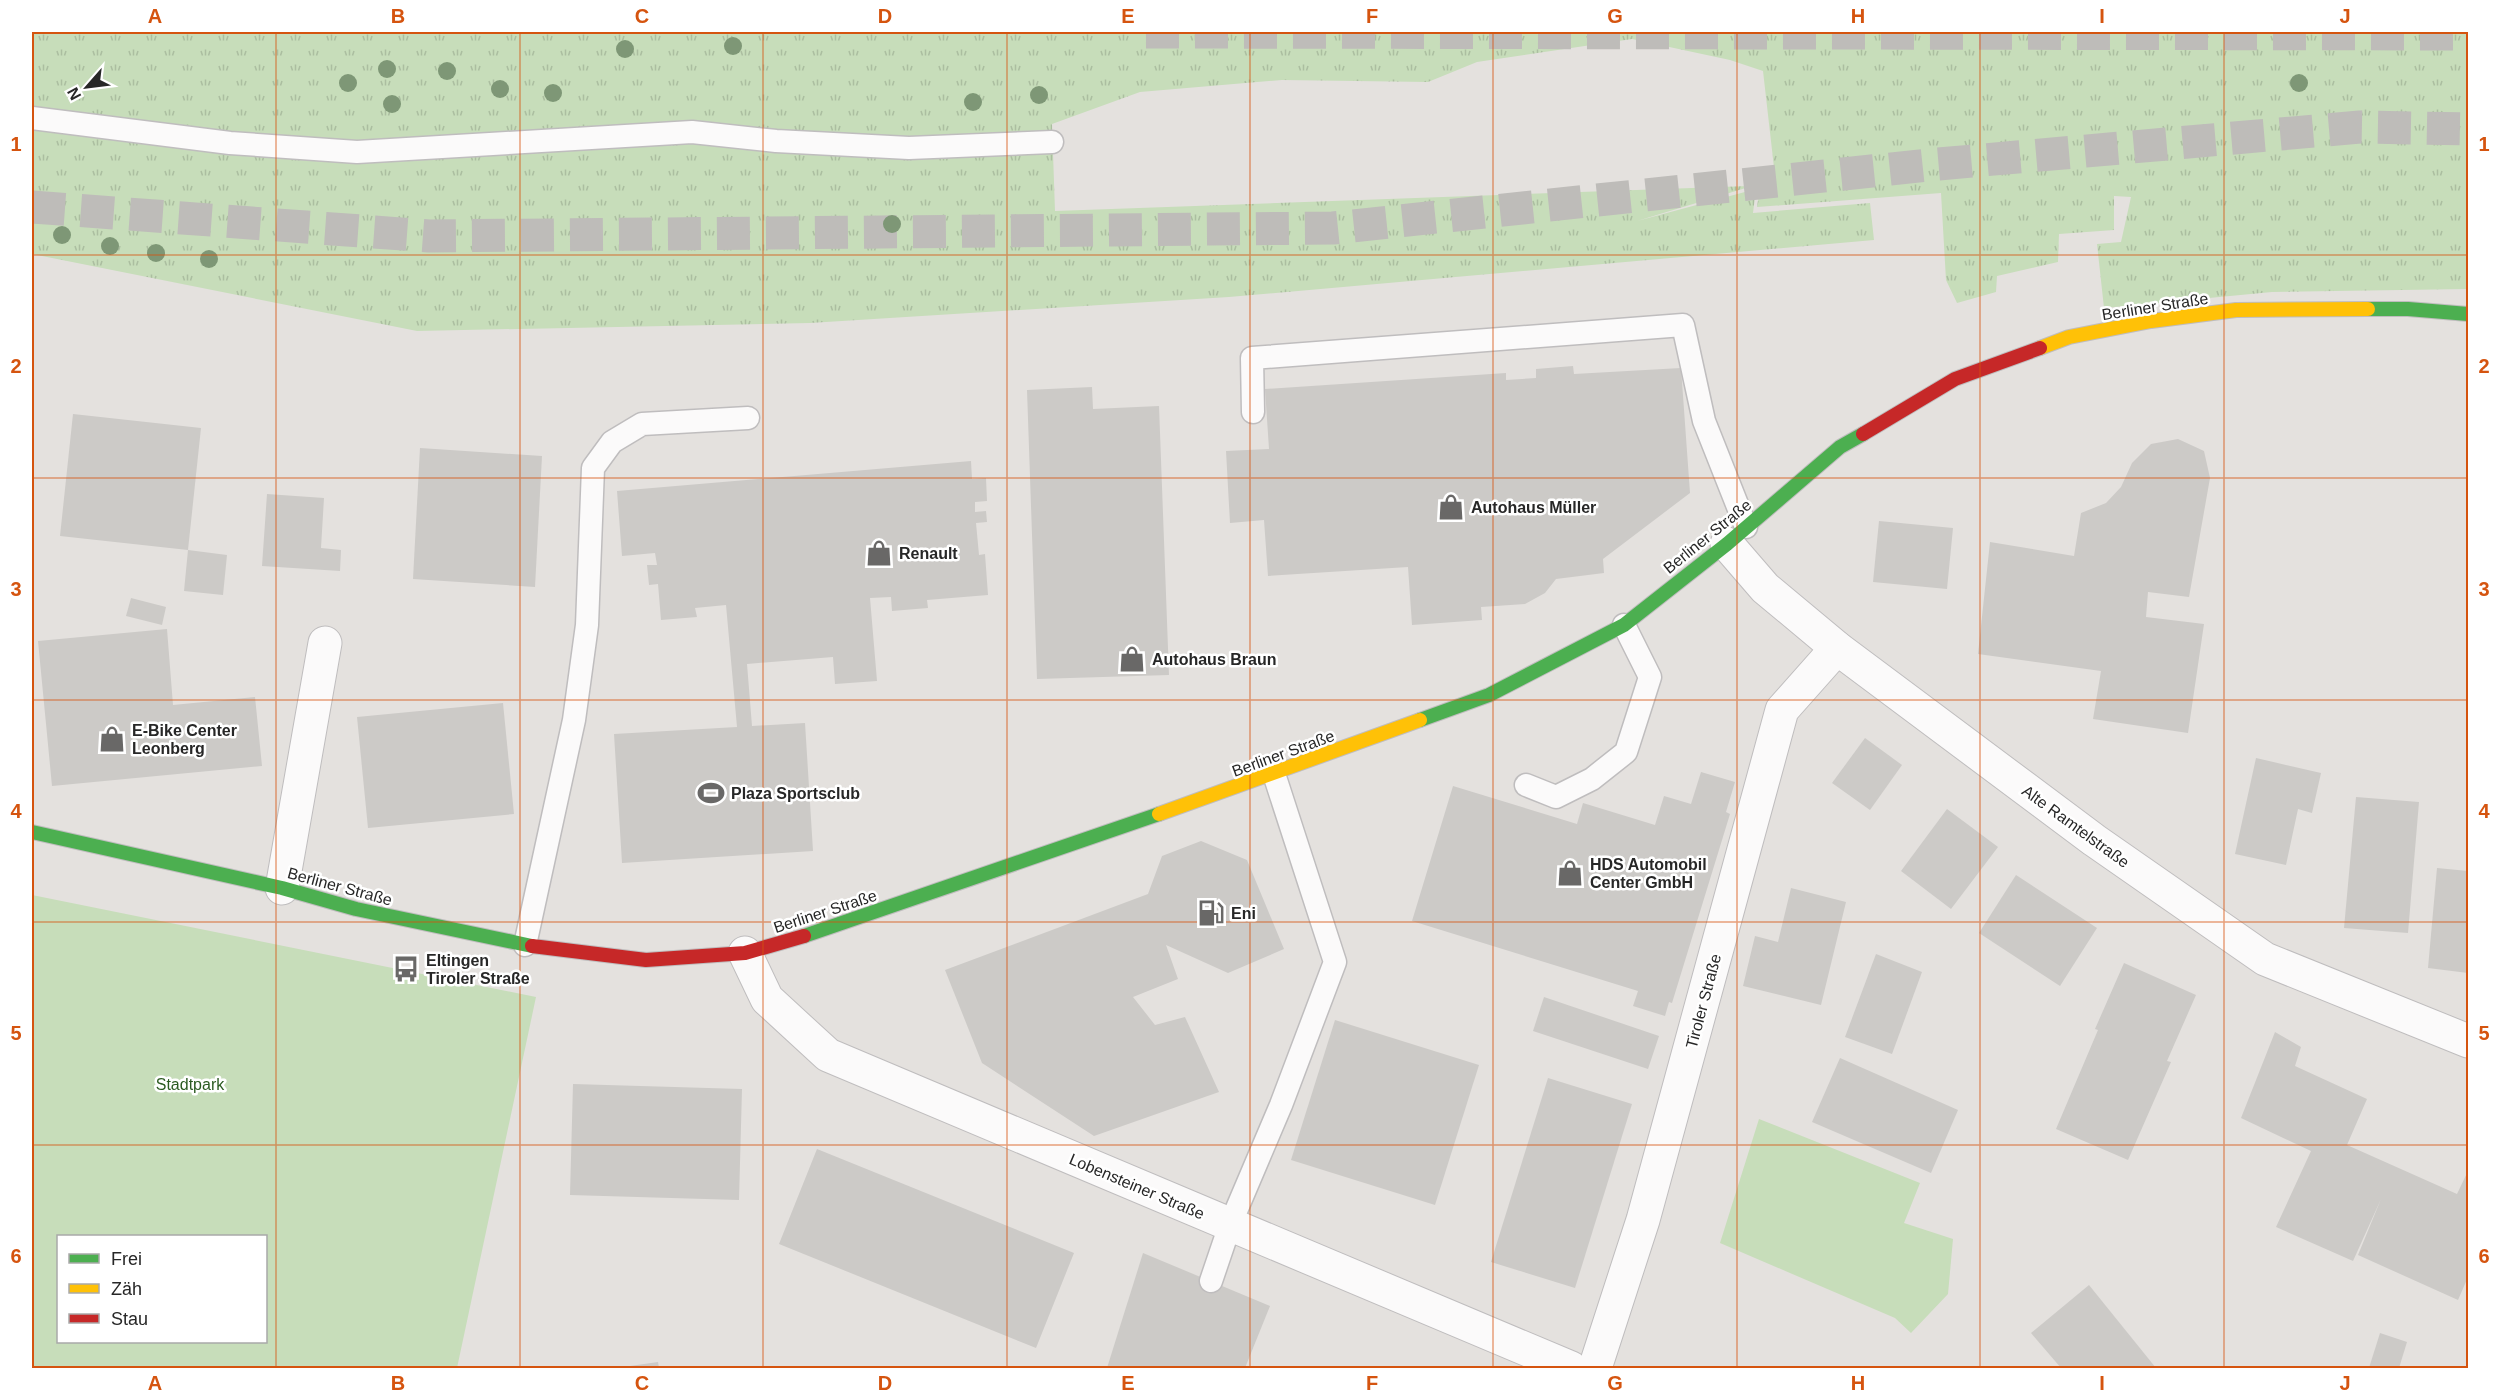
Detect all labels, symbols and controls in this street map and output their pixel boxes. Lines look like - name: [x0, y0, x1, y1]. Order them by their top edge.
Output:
- text: A: [148, 5, 162, 27]
- text: B: [391, 5, 405, 27]
- text: C: [635, 5, 649, 27]
- text: D: [878, 5, 892, 27]
- text: E: [1121, 5, 1135, 27]
- text: F: [1366, 5, 1378, 27]
- text: G: [1607, 5, 1623, 27]
- text: H: [1851, 5, 1865, 27]
- text: I: [2099, 5, 2105, 27]
- text: J: [2339, 5, 2351, 27]
- north arrow: [57, 57, 117, 117]
- text: N: [64, 85, 84, 103]
- text: 1: [10, 133, 22, 155]
- text: 1: [2478, 133, 2490, 155]
- street label: Berliner Straße: [2101, 290, 2210, 323]
- text: 2: [10, 355, 22, 377]
- text: 2: [2478, 355, 2490, 377]
- shop icon: Autohaus Müller: [1436, 492, 1466, 522]
- street label: Berliner Straße: [1660, 496, 1755, 577]
- place label: Autohaus Müller: [1471, 499, 1596, 516]
- shop icon: Renault: [864, 538, 894, 568]
- place label: Renault: [899, 545, 958, 562]
- text: 3: [10, 578, 22, 600]
- text: 3: [2478, 578, 2490, 600]
- shop icon: Autohaus Braun: [1117, 644, 1147, 674]
- place label: Autohaus Braun: [1152, 651, 1276, 668]
- place label: E-Bike Center Leonberg: [132, 722, 237, 757]
- shop icon: E-Bike Center Leonberg: [97, 724, 127, 754]
- street label: Berliner Straße: [1230, 727, 1337, 780]
- sports icon: Plaza Sportsclub: [696, 778, 726, 808]
- street label: Alte Ramtelstraße: [2019, 782, 2133, 871]
- place label: Plaza Sportsclub: [731, 785, 860, 802]
- text: 4: [10, 800, 22, 822]
- text: 4: [2478, 800, 2490, 822]
- place label: HDS Automobil Center GmbH: [1590, 856, 1707, 891]
- shop icon: HDS Automobil Center GmbH: [1555, 858, 1585, 888]
- street label: Berliner Straße: [286, 864, 394, 909]
- street label: Berliner Straße: [771, 887, 879, 936]
- fuel station icon: Eni: [1196, 898, 1226, 928]
- place label: Eni: [1231, 905, 1256, 922]
- place label: Eltingen Tiroler Straße: [426, 952, 530, 987]
- street label: Tiroler Straße: [1683, 952, 1724, 1050]
- bus stop icon: Eltingen Tiroler Straße: [391, 954, 421, 984]
- text: 5: [10, 1022, 22, 1044]
- text: 5: [2478, 1022, 2490, 1044]
- park label: Stadtpark: [156, 1076, 225, 1093]
- street label: Lobensteiner Straße: [1067, 1150, 1207, 1223]
- legend: [57, 1235, 267, 1343]
- text: 6: [10, 1245, 22, 1267]
- text: 6: [2478, 1245, 2490, 1267]
- text: Frei: [111, 1249, 142, 1269]
- text: Zäh: [111, 1279, 142, 1299]
- text: Stau: [111, 1309, 148, 1329]
- text: A: [148, 1372, 162, 1394]
- text: B: [391, 1372, 405, 1394]
- text: C: [635, 1372, 649, 1394]
- text: D: [878, 1372, 892, 1394]
- text: E: [1121, 1372, 1135, 1394]
- text: F: [1366, 1372, 1378, 1394]
- text: G: [1607, 1372, 1623, 1394]
- text: H: [1851, 1372, 1865, 1394]
- text: I: [2099, 1372, 2105, 1394]
- text: J: [2339, 1372, 2351, 1394]

